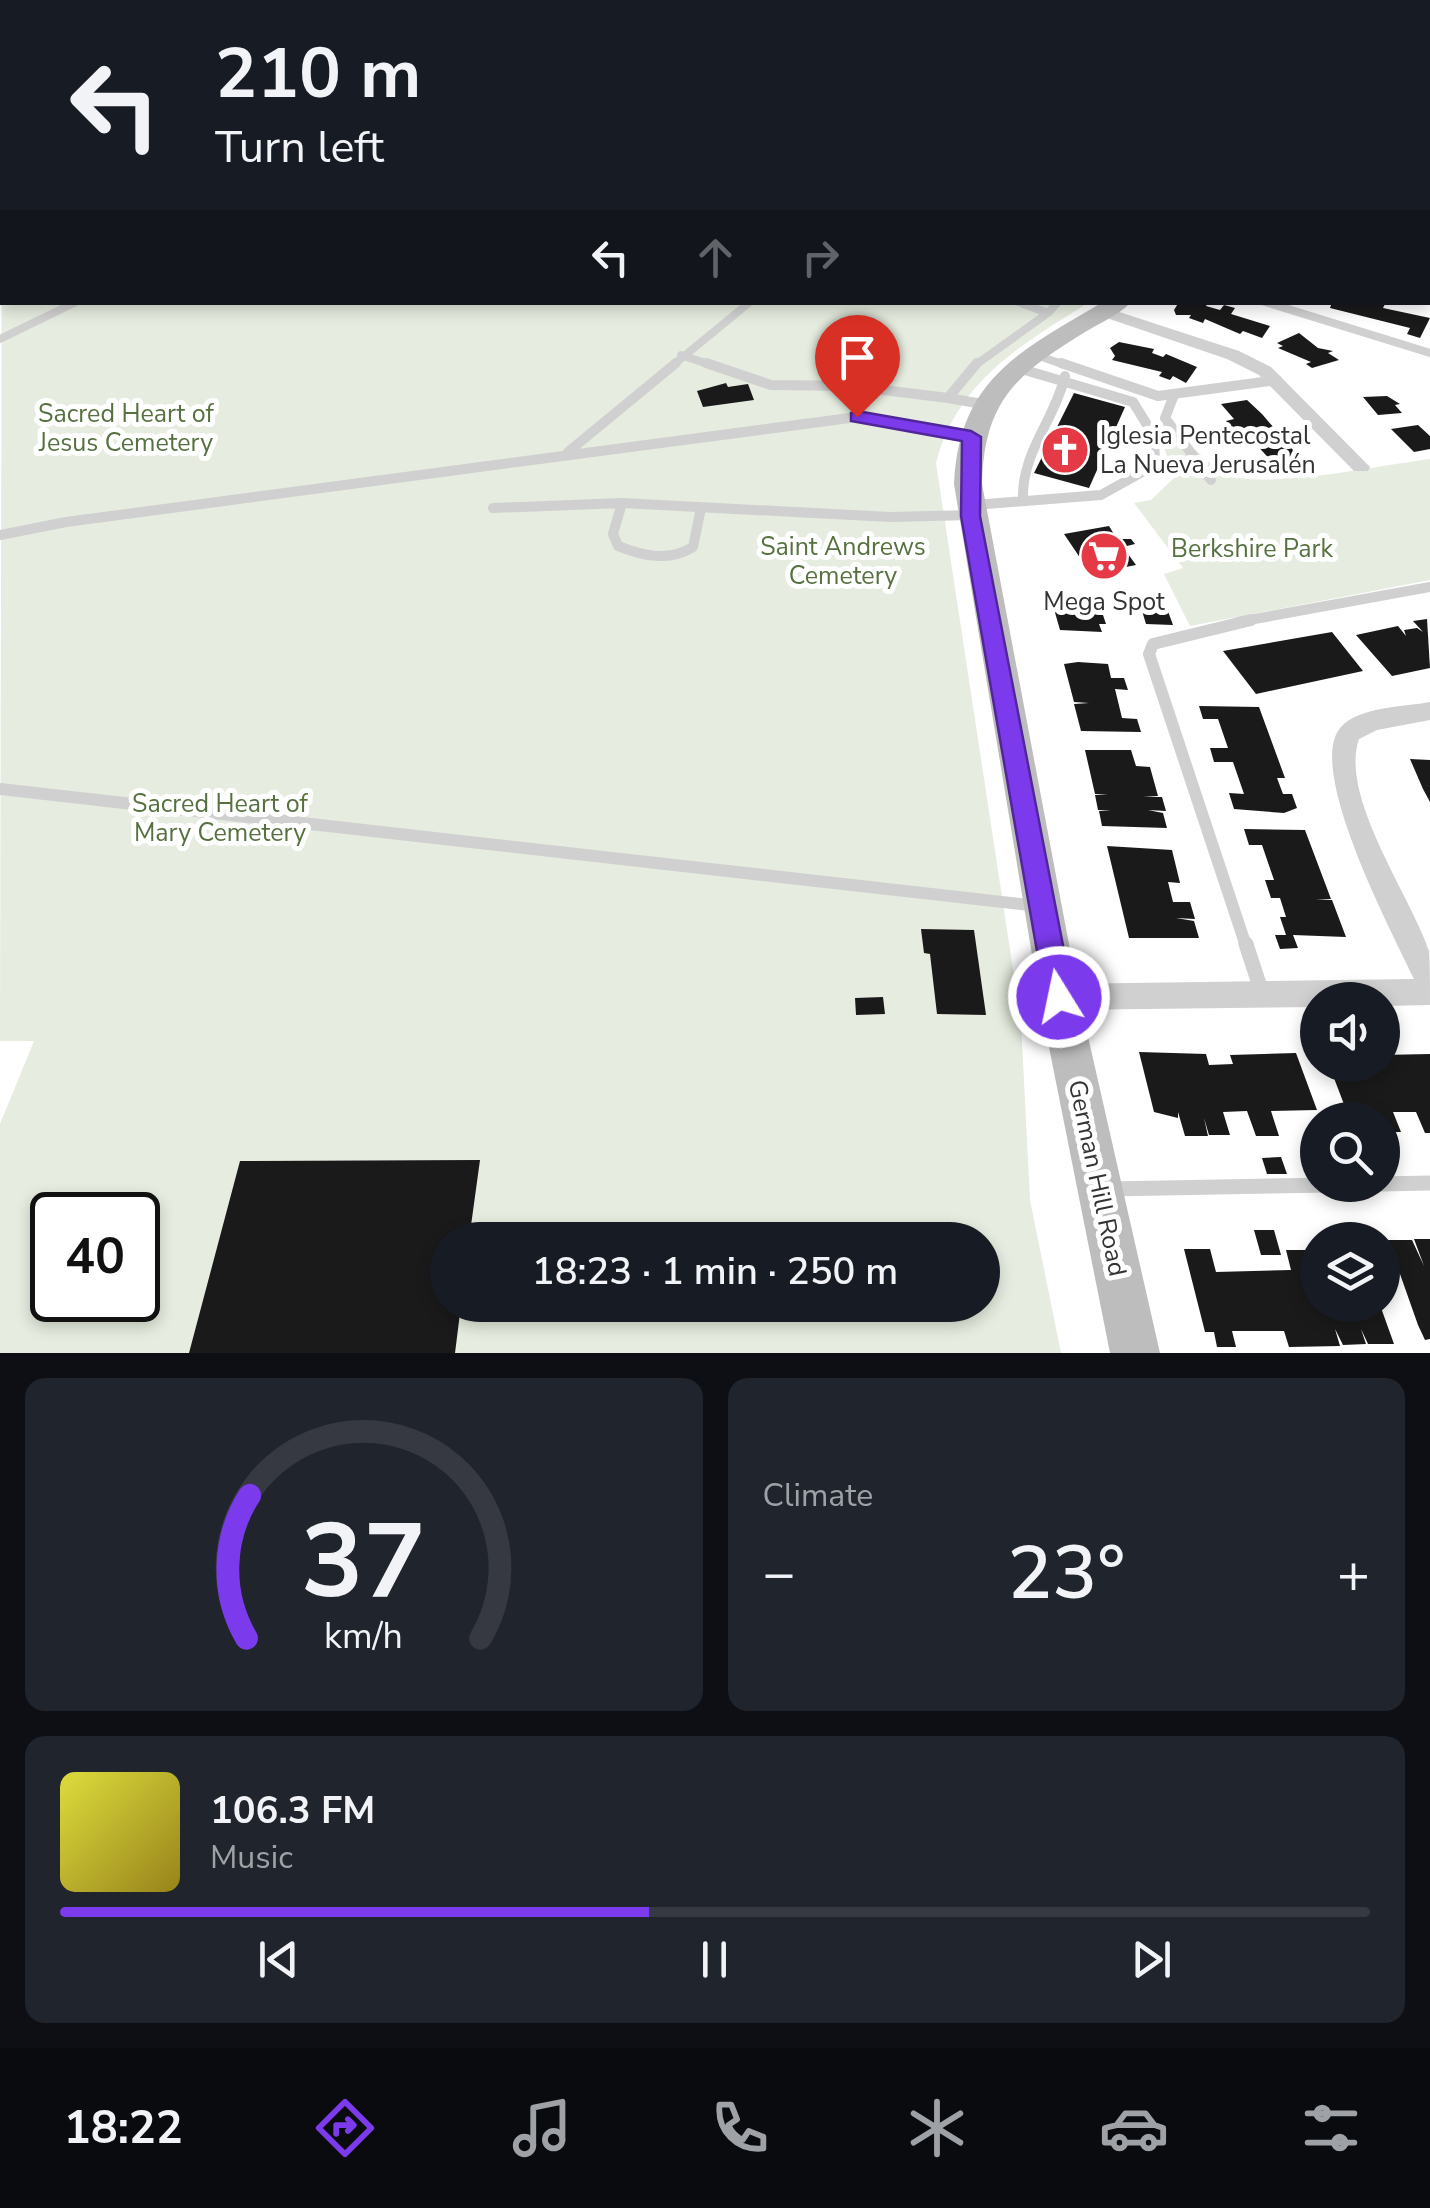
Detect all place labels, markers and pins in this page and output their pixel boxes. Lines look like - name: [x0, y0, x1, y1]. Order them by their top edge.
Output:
- pin: [815, 315, 900, 418]
- place label: Iglesia Pentecostal La Nueva Jerusalén: [1100, 419, 1316, 482]
- church icon: Iglesia Pentecostal La Nueva Jerusalén: [1039, 424, 1091, 476]
- supermarket icon: Mega Spot: [1078, 530, 1130, 582]
- place label: Mega Spot: [1043, 585, 1165, 619]

